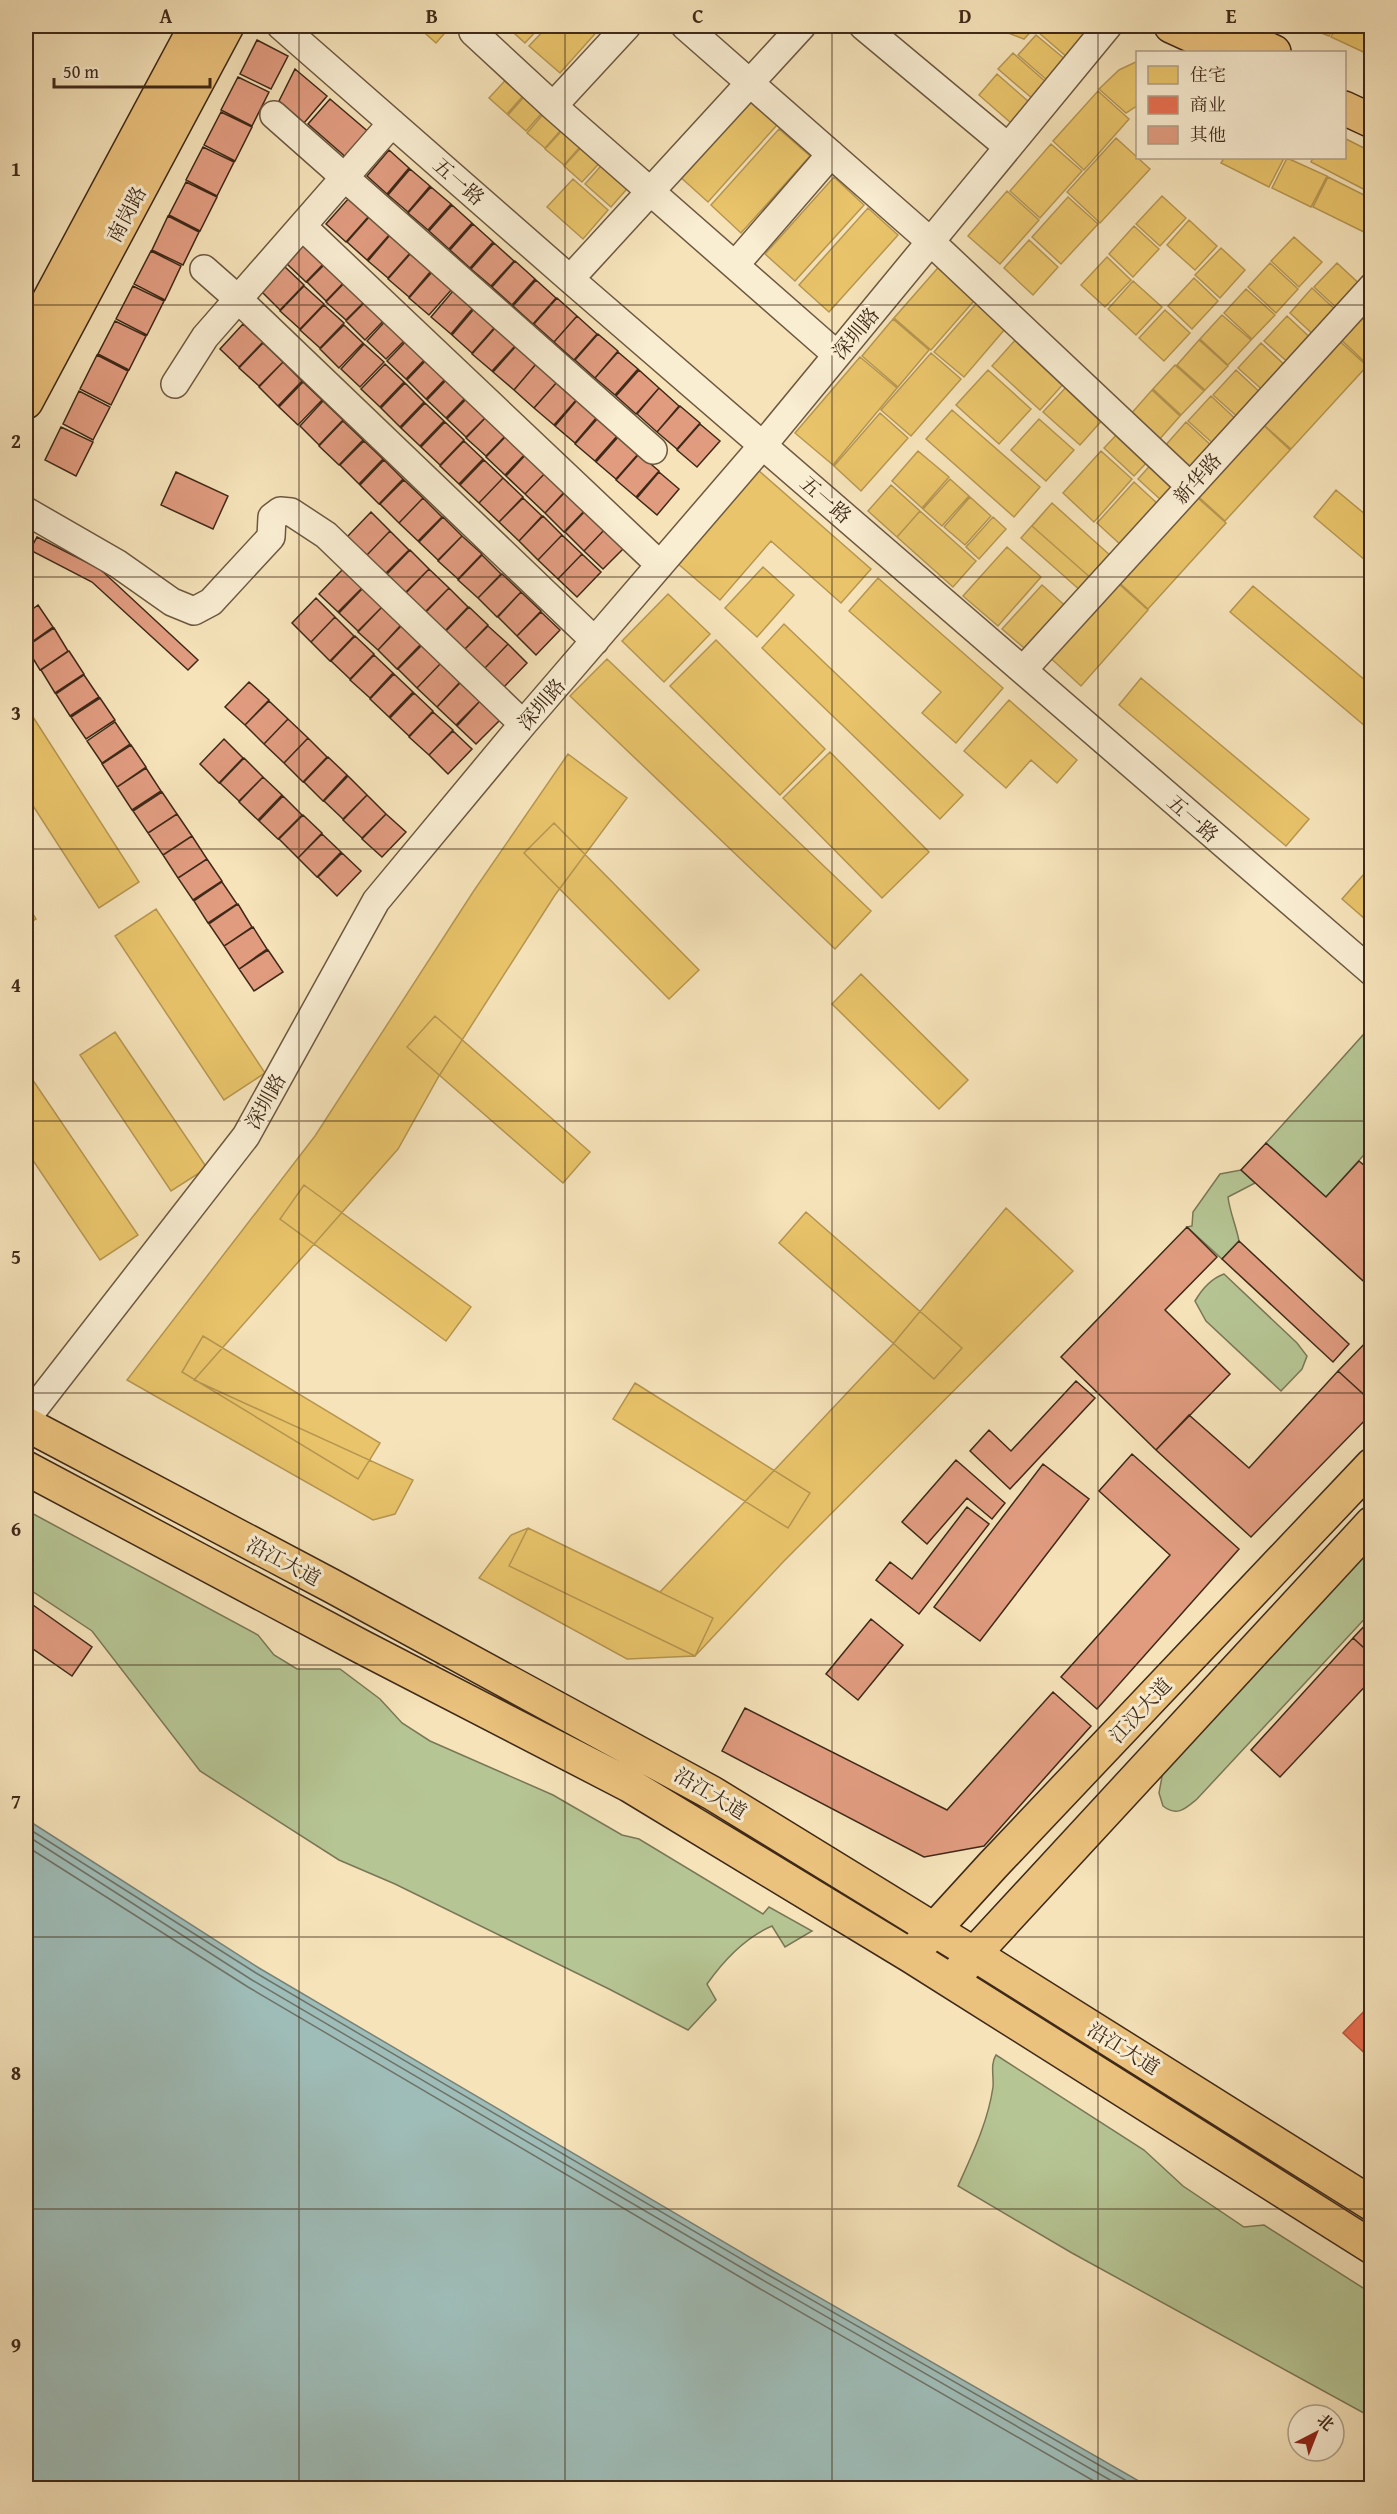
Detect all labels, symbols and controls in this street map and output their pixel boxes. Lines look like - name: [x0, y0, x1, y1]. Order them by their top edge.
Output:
- text: A: [160, 1, 173, 30]
- text: B: [426, 1, 438, 30]
- text: C: [692, 1, 704, 30]
- text: D: [958, 1, 972, 30]
- text: E: [1226, 1, 1237, 30]
- scale bar: [54, 51, 210, 89]
- legend: [1136, 51, 1346, 159]
- text: 50 m: [63, 58, 99, 85]
- text: 住宅: [1190, 61, 1226, 88]
- text: 商业: [1190, 91, 1226, 118]
- text: 其他: [1190, 121, 1226, 148]
- street label: 五一路: [427, 150, 491, 212]
- text: 1: [11, 154, 21, 183]
- street label: 南岗路: [99, 181, 153, 247]
- street label: 深圳路: [825, 301, 885, 365]
- text: 2: [11, 426, 21, 455]
- street label: 新华路: [1166, 446, 1228, 510]
- street label: 五一路: [794, 468, 858, 530]
- street label: 深圳路: [510, 672, 572, 736]
- text: 3: [11, 698, 21, 727]
- street label: 五一路: [1161, 787, 1225, 849]
- text: 4: [11, 970, 21, 999]
- street label: 深圳路: [238, 1068, 292, 1134]
- text: 5: [11, 1242, 21, 1271]
- text: 6: [11, 1514, 21, 1543]
- street label: 沿江大道: [242, 1529, 326, 1593]
- street label: 江汉大道: [1102, 1671, 1178, 1749]
- street label: 沿江大道: [669, 1760, 753, 1826]
- text: 7: [11, 1786, 21, 1815]
- street label: 沿江大道: [1082, 2015, 1166, 2081]
- text: 8: [11, 2058, 21, 2087]
- text: 9: [11, 2330, 21, 2359]
- north arrow: [1286, 2403, 1346, 2463]
- text: 北: [1312, 2408, 1340, 2436]

